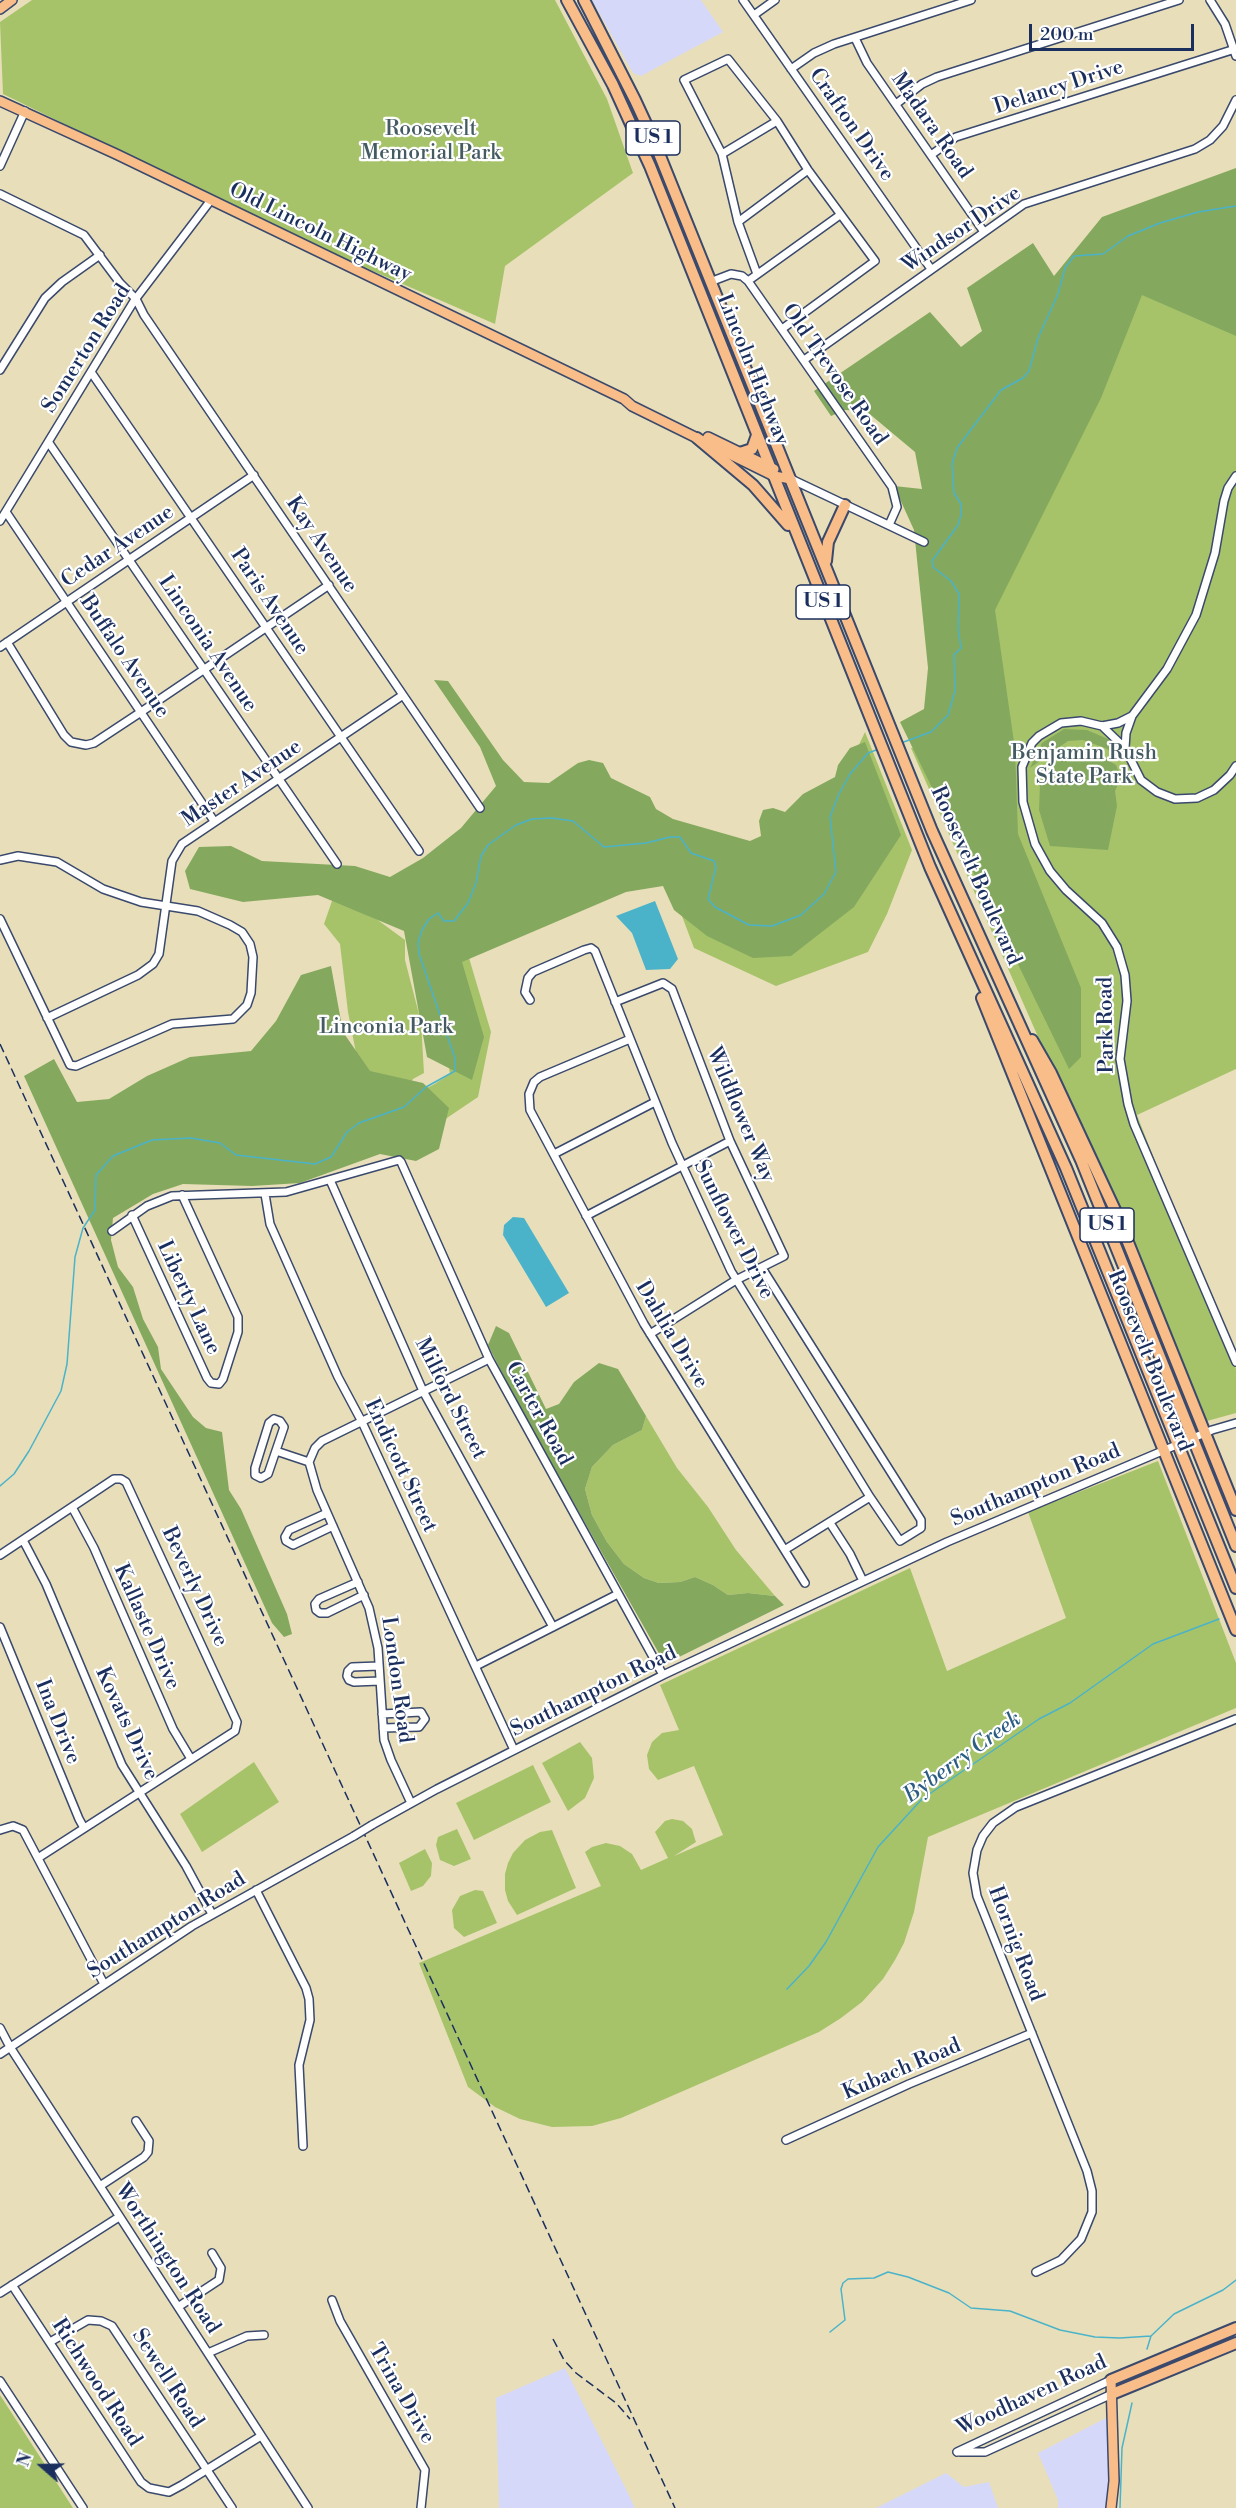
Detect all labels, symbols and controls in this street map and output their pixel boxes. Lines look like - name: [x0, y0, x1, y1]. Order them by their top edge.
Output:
- scale bar: [1032, 12, 1197, 50]
- text: 200 m: [1040, 23, 1094, 46]
- street label: Delancy Drive: [991, 55, 1127, 121]
- street label: Crafton Drive: [803, 64, 899, 186]
- street label: Madara Road: [885, 68, 977, 184]
- park label: Roosevelt Memorial Park: [361, 117, 501, 167]
- road number: US 1: [626, 121, 680, 155]
- street label: Old Lincoln Highway: [225, 178, 415, 288]
- street label: Windsor Drive: [898, 181, 1026, 279]
- street label: Somerton Road: [37, 280, 137, 418]
- street label: Lincoln Highway: [710, 291, 794, 449]
- street label: Old Trevose Road: [776, 299, 892, 451]
- street label: Kay Avenue: [280, 492, 362, 598]
- street label: Cedar Avenue: [57, 500, 179, 594]
- street label: Paris Avenue: [224, 544, 314, 660]
- street label: Linconia Avenue: [152, 571, 262, 717]
- road number: US 1: [796, 585, 850, 619]
- street label: Buffalo Avenue: [74, 591, 174, 723]
- street label: Master Avenue: [177, 735, 307, 833]
- park label: Benjamin Rush State Park: [1011, 741, 1157, 791]
- street label: Roosevelt Boulevard: [924, 783, 1026, 969]
- street label: Park Road: [1094, 976, 1120, 1074]
- park label: Linconia Park: [319, 1015, 453, 1041]
- street label: Wildflower Way: [700, 1044, 780, 1186]
- street label: Sunflower Drive: [687, 1156, 779, 1304]
- road number: US 1: [1080, 1208, 1134, 1242]
- street label: Liberty Lane: [151, 1237, 225, 1359]
- street label: Roosevelt Boulevard: [1101, 1267, 1197, 1455]
- street label: Dahlia Drive: [629, 1277, 713, 1393]
- street label: Milford Street: [409, 1334, 491, 1464]
- street label: Carter Road: [499, 1358, 577, 1470]
- street label: Endicott Street: [358, 1395, 442, 1537]
- street label: Southampton Road: [947, 1439, 1125, 1533]
- street label: Beverly Drive: [155, 1523, 233, 1651]
- street label: Kallaste Drive: [107, 1560, 185, 1694]
- street label: London Road: [375, 1615, 417, 1745]
- street label: Southampton Road: [507, 1641, 681, 1743]
- street label: Kovats Drive: [89, 1663, 163, 1785]
- street label: Ina Drive: [29, 1676, 85, 1768]
- water label: Byberry Creek: [899, 1706, 1027, 1810]
- street label: Southampton Road: [83, 1867, 251, 1985]
- street label: Hornig Road: [981, 1883, 1049, 2005]
- street label: Kubach Road: [839, 2034, 965, 2106]
- street label: Worthington Road: [109, 2179, 225, 2339]
- street label: Richwood Road: [45, 2314, 147, 2452]
- street label: Sewell Road: [126, 2325, 208, 2433]
- street label: Trina Drive: [362, 2340, 440, 2448]
- street label: Woodhaven Road: [953, 2350, 1111, 2442]
- north arrow: [12, 2436, 72, 2496]
- text: N: [14, 2450, 37, 2469]

